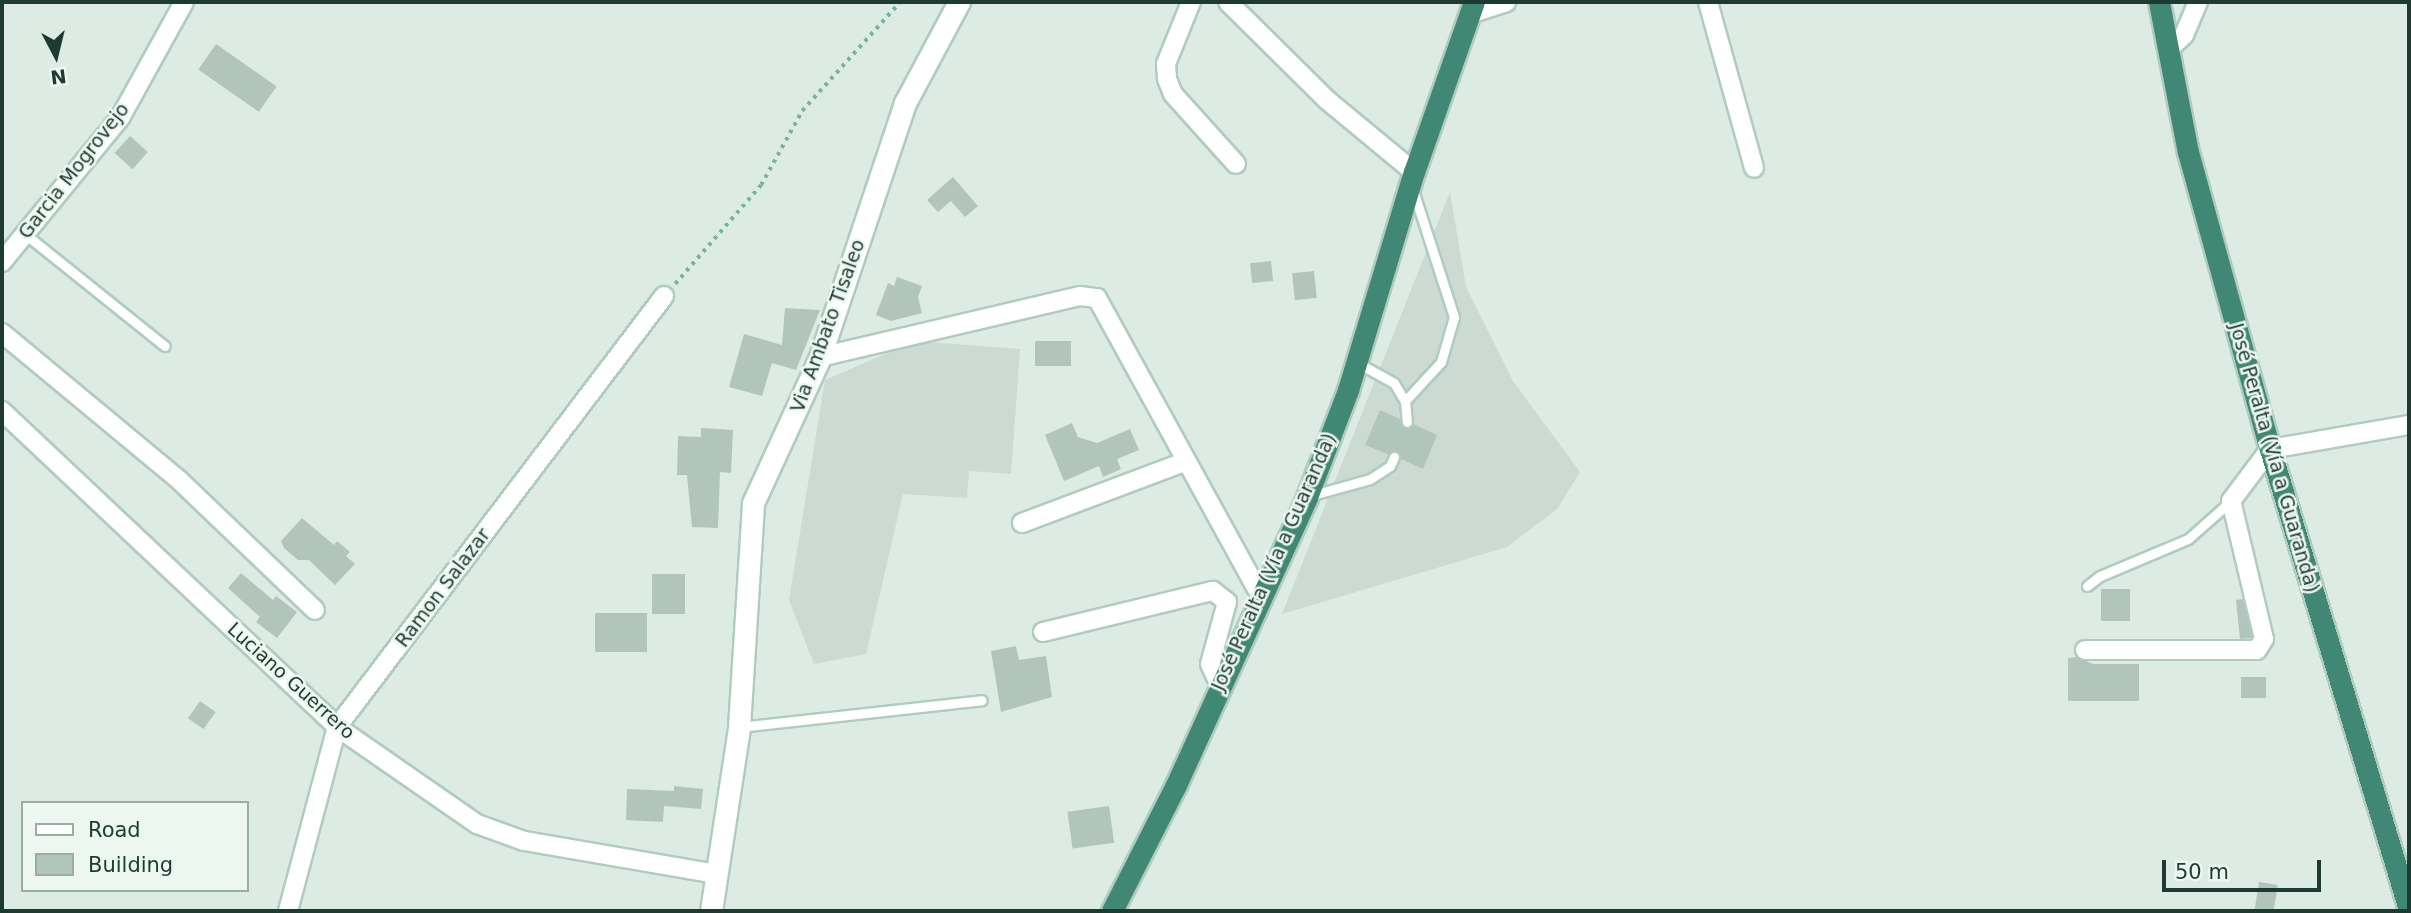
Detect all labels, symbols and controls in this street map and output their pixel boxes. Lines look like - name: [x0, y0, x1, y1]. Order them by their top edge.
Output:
- north arrow: [21, 21, 91, 91]
- text: N: [49, 65, 68, 89]
- street label: Garcia Mogrovejo: [14, 99, 134, 243]
- street label: Via Ambato Tisaleo: [786, 236, 870, 416]
- street label: José Peralta (Vía a Guaranda): [2225, 321, 2323, 595]
- street label: José Peralta (Vía a Guaranda): [1207, 430, 1341, 694]
- street label: Ramon Salazar: [391, 524, 495, 652]
- street label: Luciano Guerrero: [223, 618, 359, 744]
- legend: [21, 801, 248, 892]
- text: Road: [88, 818, 141, 842]
- scale bar: [2166, 846, 2325, 890]
- text: Building: [88, 853, 173, 877]
- text: 50 m: [2175, 860, 2229, 884]

